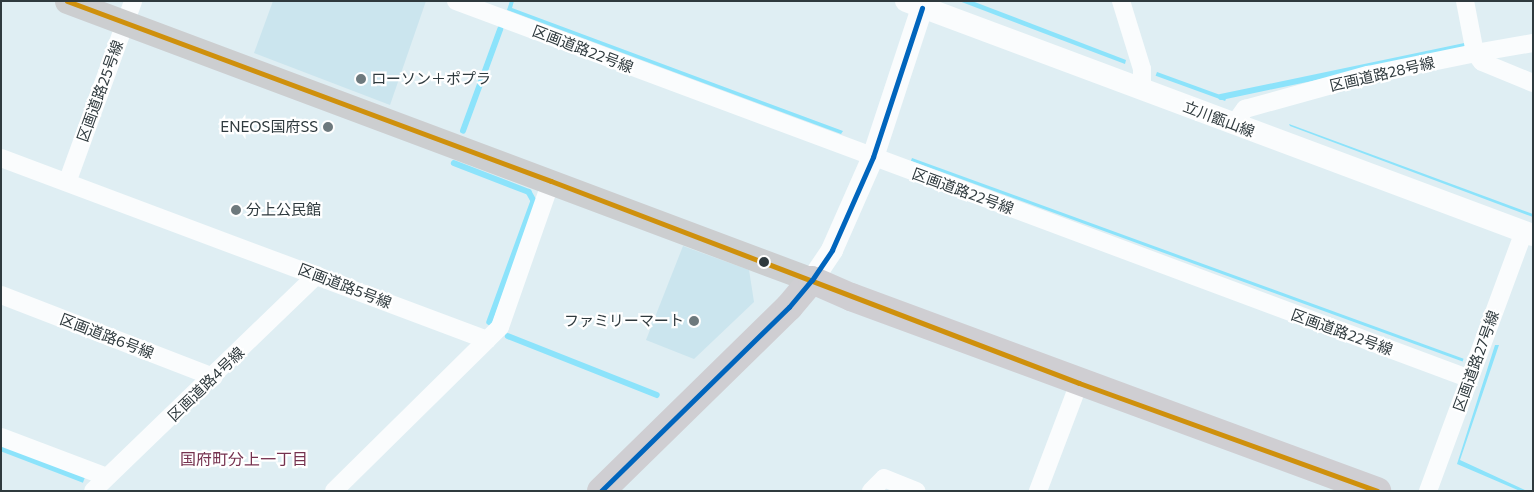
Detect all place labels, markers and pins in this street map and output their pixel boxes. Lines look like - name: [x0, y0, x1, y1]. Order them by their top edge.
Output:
- place label: ローソン＋ポプラ: [371, 70, 491, 88]
- marker: ローソン＋ポプラ: [355, 73, 367, 85]
- place label: ENEOS国府SS: [220, 118, 318, 136]
- marker: ENEOS国府SS: [322, 121, 334, 133]
- place label: 分上公民館: [246, 201, 321, 219]
- marker: 分上公民館: [230, 204, 242, 216]
- unlabelled marker: [759, 257, 769, 267]
- place label: ファミリーマート: [564, 312, 684, 330]
- marker: ファミリーマート: [688, 315, 700, 327]

